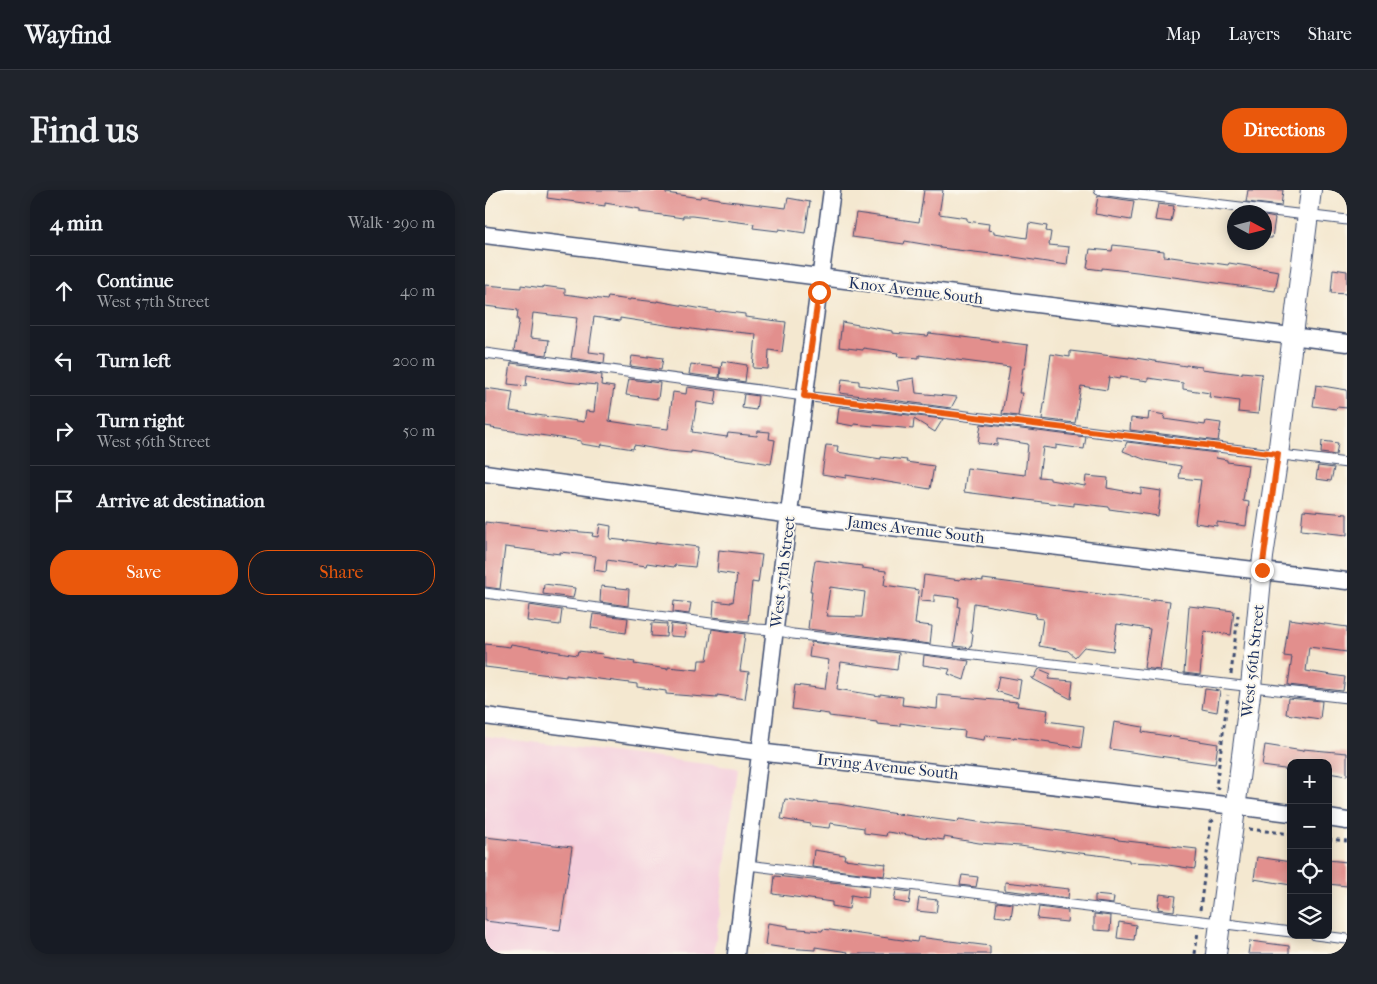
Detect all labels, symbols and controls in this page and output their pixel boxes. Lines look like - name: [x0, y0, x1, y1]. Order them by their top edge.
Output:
- text: Wayfind: [25, 21, 111, 49]
- text: Map: [1166, 24, 1200, 45]
- text: Layers: [1228, 24, 1280, 45]
- text: Share: [1308, 24, 1352, 45]
- button: Directions: [1222, 108, 1347, 153]
- text: Find us: [30, 110, 139, 151]
- north arrow: [1227, 205, 1272, 250]
- text: 4 min: [50, 211, 103, 235]
- text: Walk · 290 m: [348, 213, 435, 232]
- text: Continue: [97, 270, 173, 292]
- street label: Knox Avenue South: [848, 273, 984, 308]
- icon: ahead: [50, 277, 78, 305]
- text: 40 m: [400, 281, 435, 300]
- route start: [808, 281, 831, 304]
- text: West 57th Street: [97, 292, 210, 311]
- icon: left: [50, 347, 78, 375]
- text: Turn left: [97, 350, 171, 372]
- text: 200 m: [392, 351, 435, 370]
- text: Turn right: [97, 410, 184, 432]
- icon: right: [50, 417, 78, 445]
- text: 50 m: [403, 421, 435, 440]
- text: West 56th Street: [97, 432, 211, 451]
- icon: arrive: [50, 487, 78, 515]
- text: Arrive at destination: [97, 490, 265, 512]
- street label: James Avenue South: [844, 511, 986, 547]
- street label: West 57th Street: [766, 515, 799, 630]
- button: Save: [50, 550, 238, 595]
- button: Share: [248, 550, 435, 595]
- route end: [1251, 559, 1274, 582]
- street label: West 56th Street: [1237, 603, 1268, 720]
- street label: Irving Avenue South: [816, 750, 960, 783]
- map controls: [1287, 759, 1332, 939]
- button: +: [1287, 759, 1332, 804]
- button: −: [1287, 804, 1332, 849]
- button: locate: [1287, 849, 1332, 894]
- button: layers: [1287, 894, 1332, 939]

